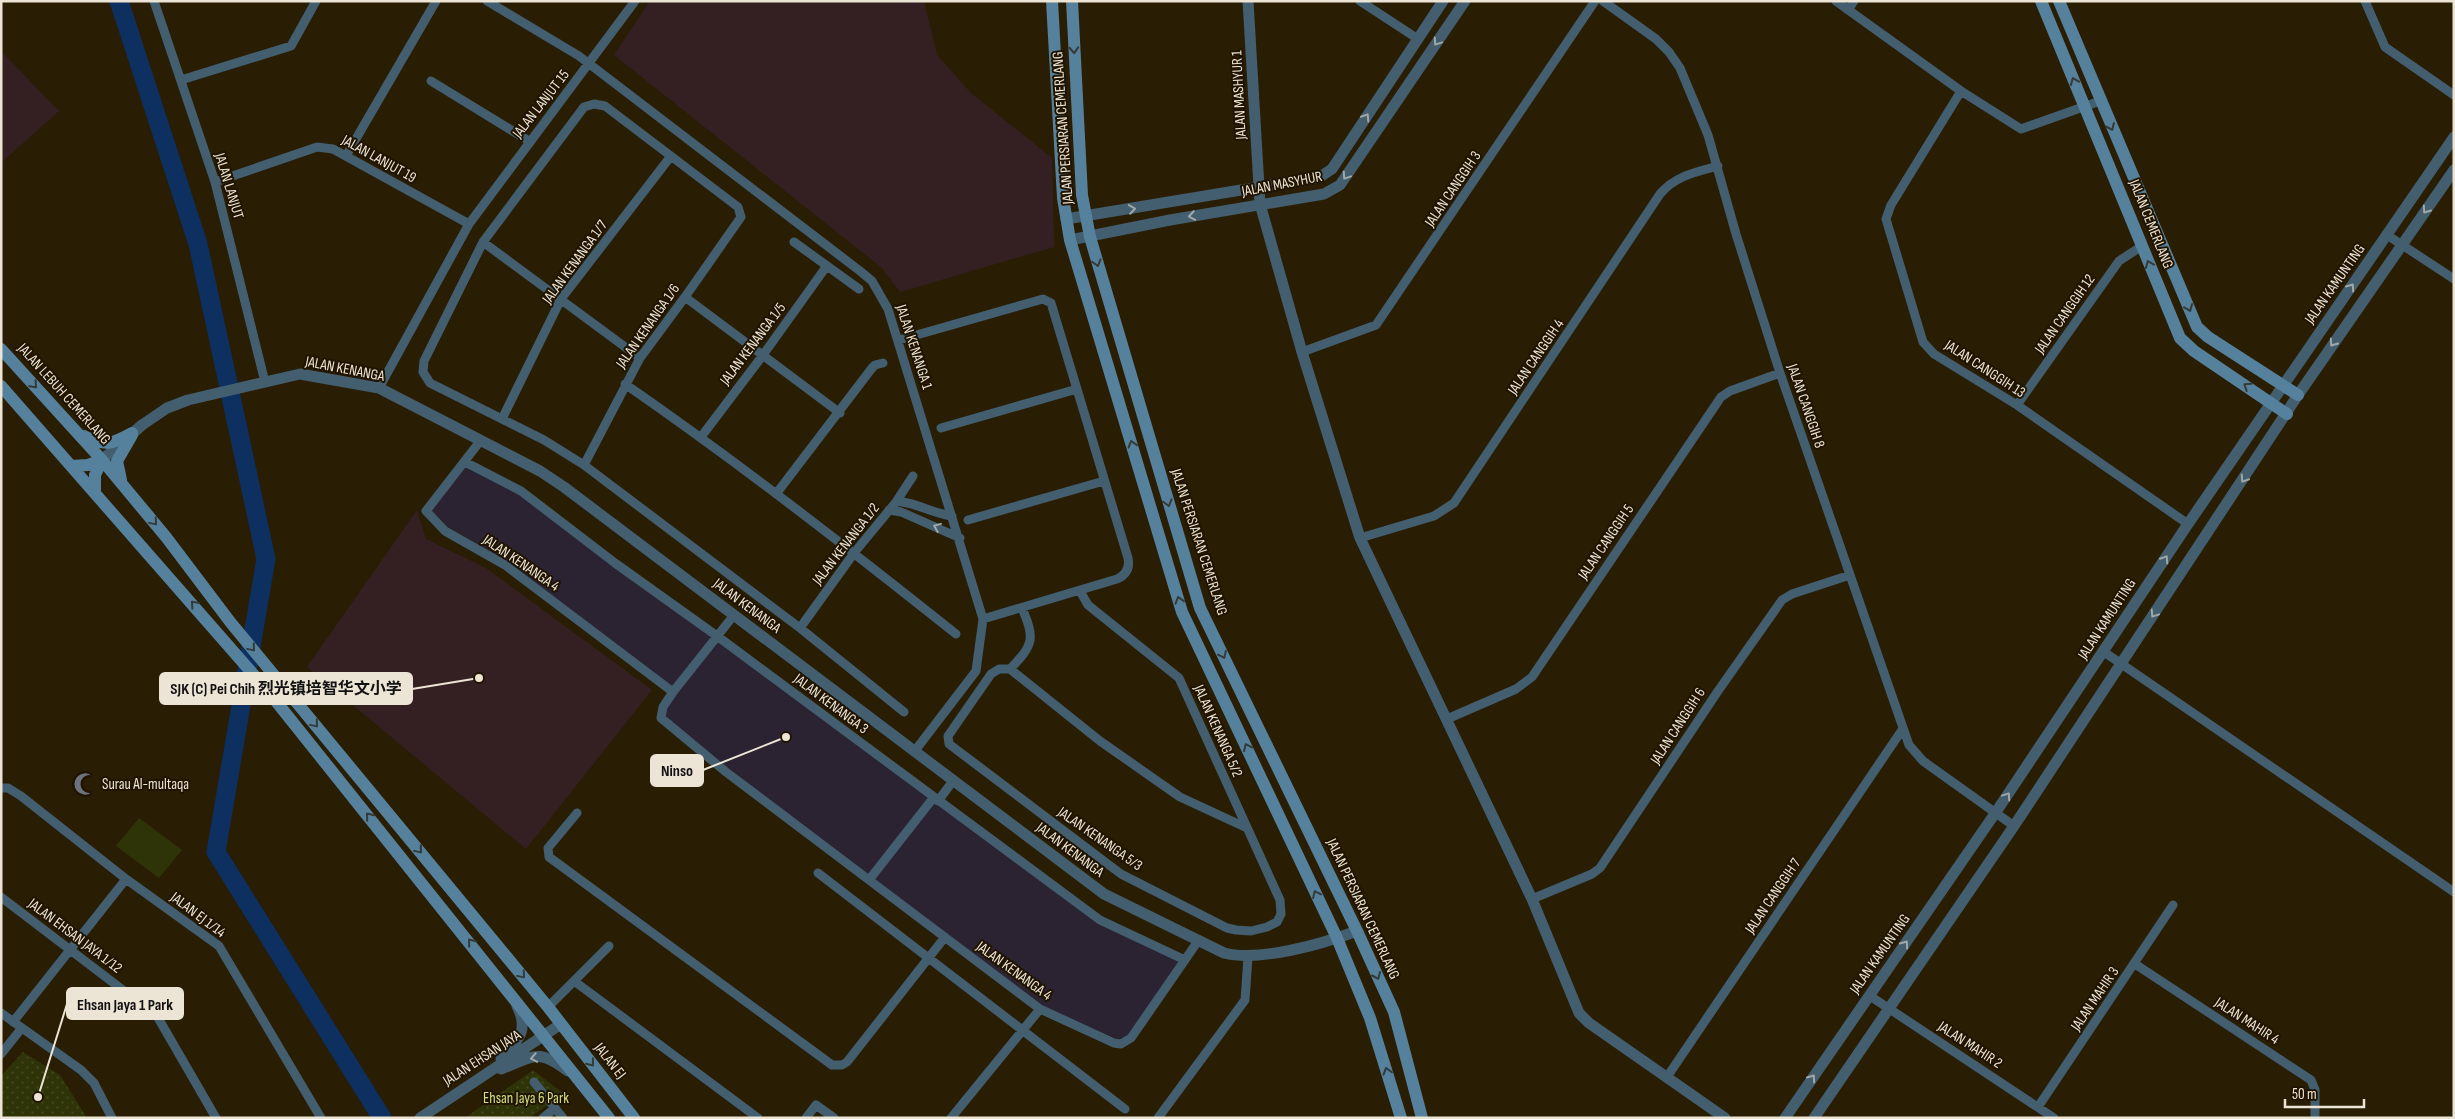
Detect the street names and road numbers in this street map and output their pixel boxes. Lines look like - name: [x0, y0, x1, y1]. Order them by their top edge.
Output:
- street label: JALAN MASHYUR 1: [1227, 49, 1251, 141]
- street label: JALAN PERSIARAN CEMERLANG: [1048, 51, 1078, 206]
- street label: JALAN LANJUT 15: [508, 66, 574, 143]
- street label: JALAN LANJUT 19: [338, 130, 420, 187]
- street label: JALAN CANGGIH 3: [1420, 147, 1485, 231]
- street label: JALAN LANJUT: [210, 150, 248, 221]
- street label: JALAN MASYHUR: [1239, 167, 1324, 201]
- street label: JALAN CEMERLANG: [2124, 176, 2177, 271]
- street label: JALAN KENANGA 1/7: [538, 216, 612, 308]
- street label: JALAN KAMUNTING: [2300, 240, 2370, 328]
- street label: JALAN CANGGIH 12: [2030, 271, 2099, 358]
- street label: JALAN KENANGA 1/6: [611, 280, 684, 373]
- street label: JALAN KENANGA 1/5: [715, 299, 790, 390]
- street label: JALAN KENANGA 1: [891, 301, 937, 392]
- street label: JALAN CANGGIH 4: [1503, 315, 1568, 399]
- street label: JALAN CANGGIH 13: [1940, 335, 2029, 402]
- street label: JALAN LEBUH CEMERLANG: [13, 339, 115, 449]
- street label: JALAN KENANGA: [303, 352, 387, 386]
- street label: JALAN CANGGIH 8: [1782, 361, 1829, 451]
- street label: JALAN PERSIARAN CEMERLANG: [1166, 465, 1232, 618]
- street label: JALAN KENANGA 1/2: [808, 499, 884, 590]
- street label: JALAN CANGGIH 5: [1573, 501, 1638, 584]
- street label: JALAN KENANGA 4: [478, 530, 563, 596]
- street label: JALAN KENANGA: [708, 574, 785, 638]
- street label: JALAN KAMUNTING: [2073, 575, 2140, 664]
- street label: JALAN KENANGA 3: [789, 669, 872, 738]
- street label: JALAN KENANGA 5/2: [1189, 681, 1247, 780]
- street label: JALAN CANGGIH 6: [1646, 684, 1710, 769]
- street label: JALAN KENANGA 5/3: [1054, 803, 1146, 875]
- street label: JALAN KENANGA: [1033, 819, 1107, 881]
- street label: JALAN PERSIARAN CEMERLANG: [1322, 835, 1404, 982]
- street label: JALAN CANGGIH 7: [1740, 855, 1805, 938]
- street label: JALAN EJ 1/14: [166, 887, 230, 942]
- street label: JALAN EHSAN JAYA 1/12: [23, 894, 126, 978]
- street label: JALAN KAMUNTING: [1845, 910, 1915, 998]
- street label: JALAN KENANGA 4: [972, 937, 1056, 1005]
- street label: JALAN MAHIR 3: [2066, 963, 2123, 1035]
- street label: JALAN MAHIR 4: [2210, 993, 2283, 1049]
- street label: JALAN MAHIR 2: [1933, 1017, 2006, 1073]
- street label: JALAN EHSAN JAYA: [439, 1025, 525, 1091]
- street label: JALAN EJ: [589, 1038, 630, 1083]

